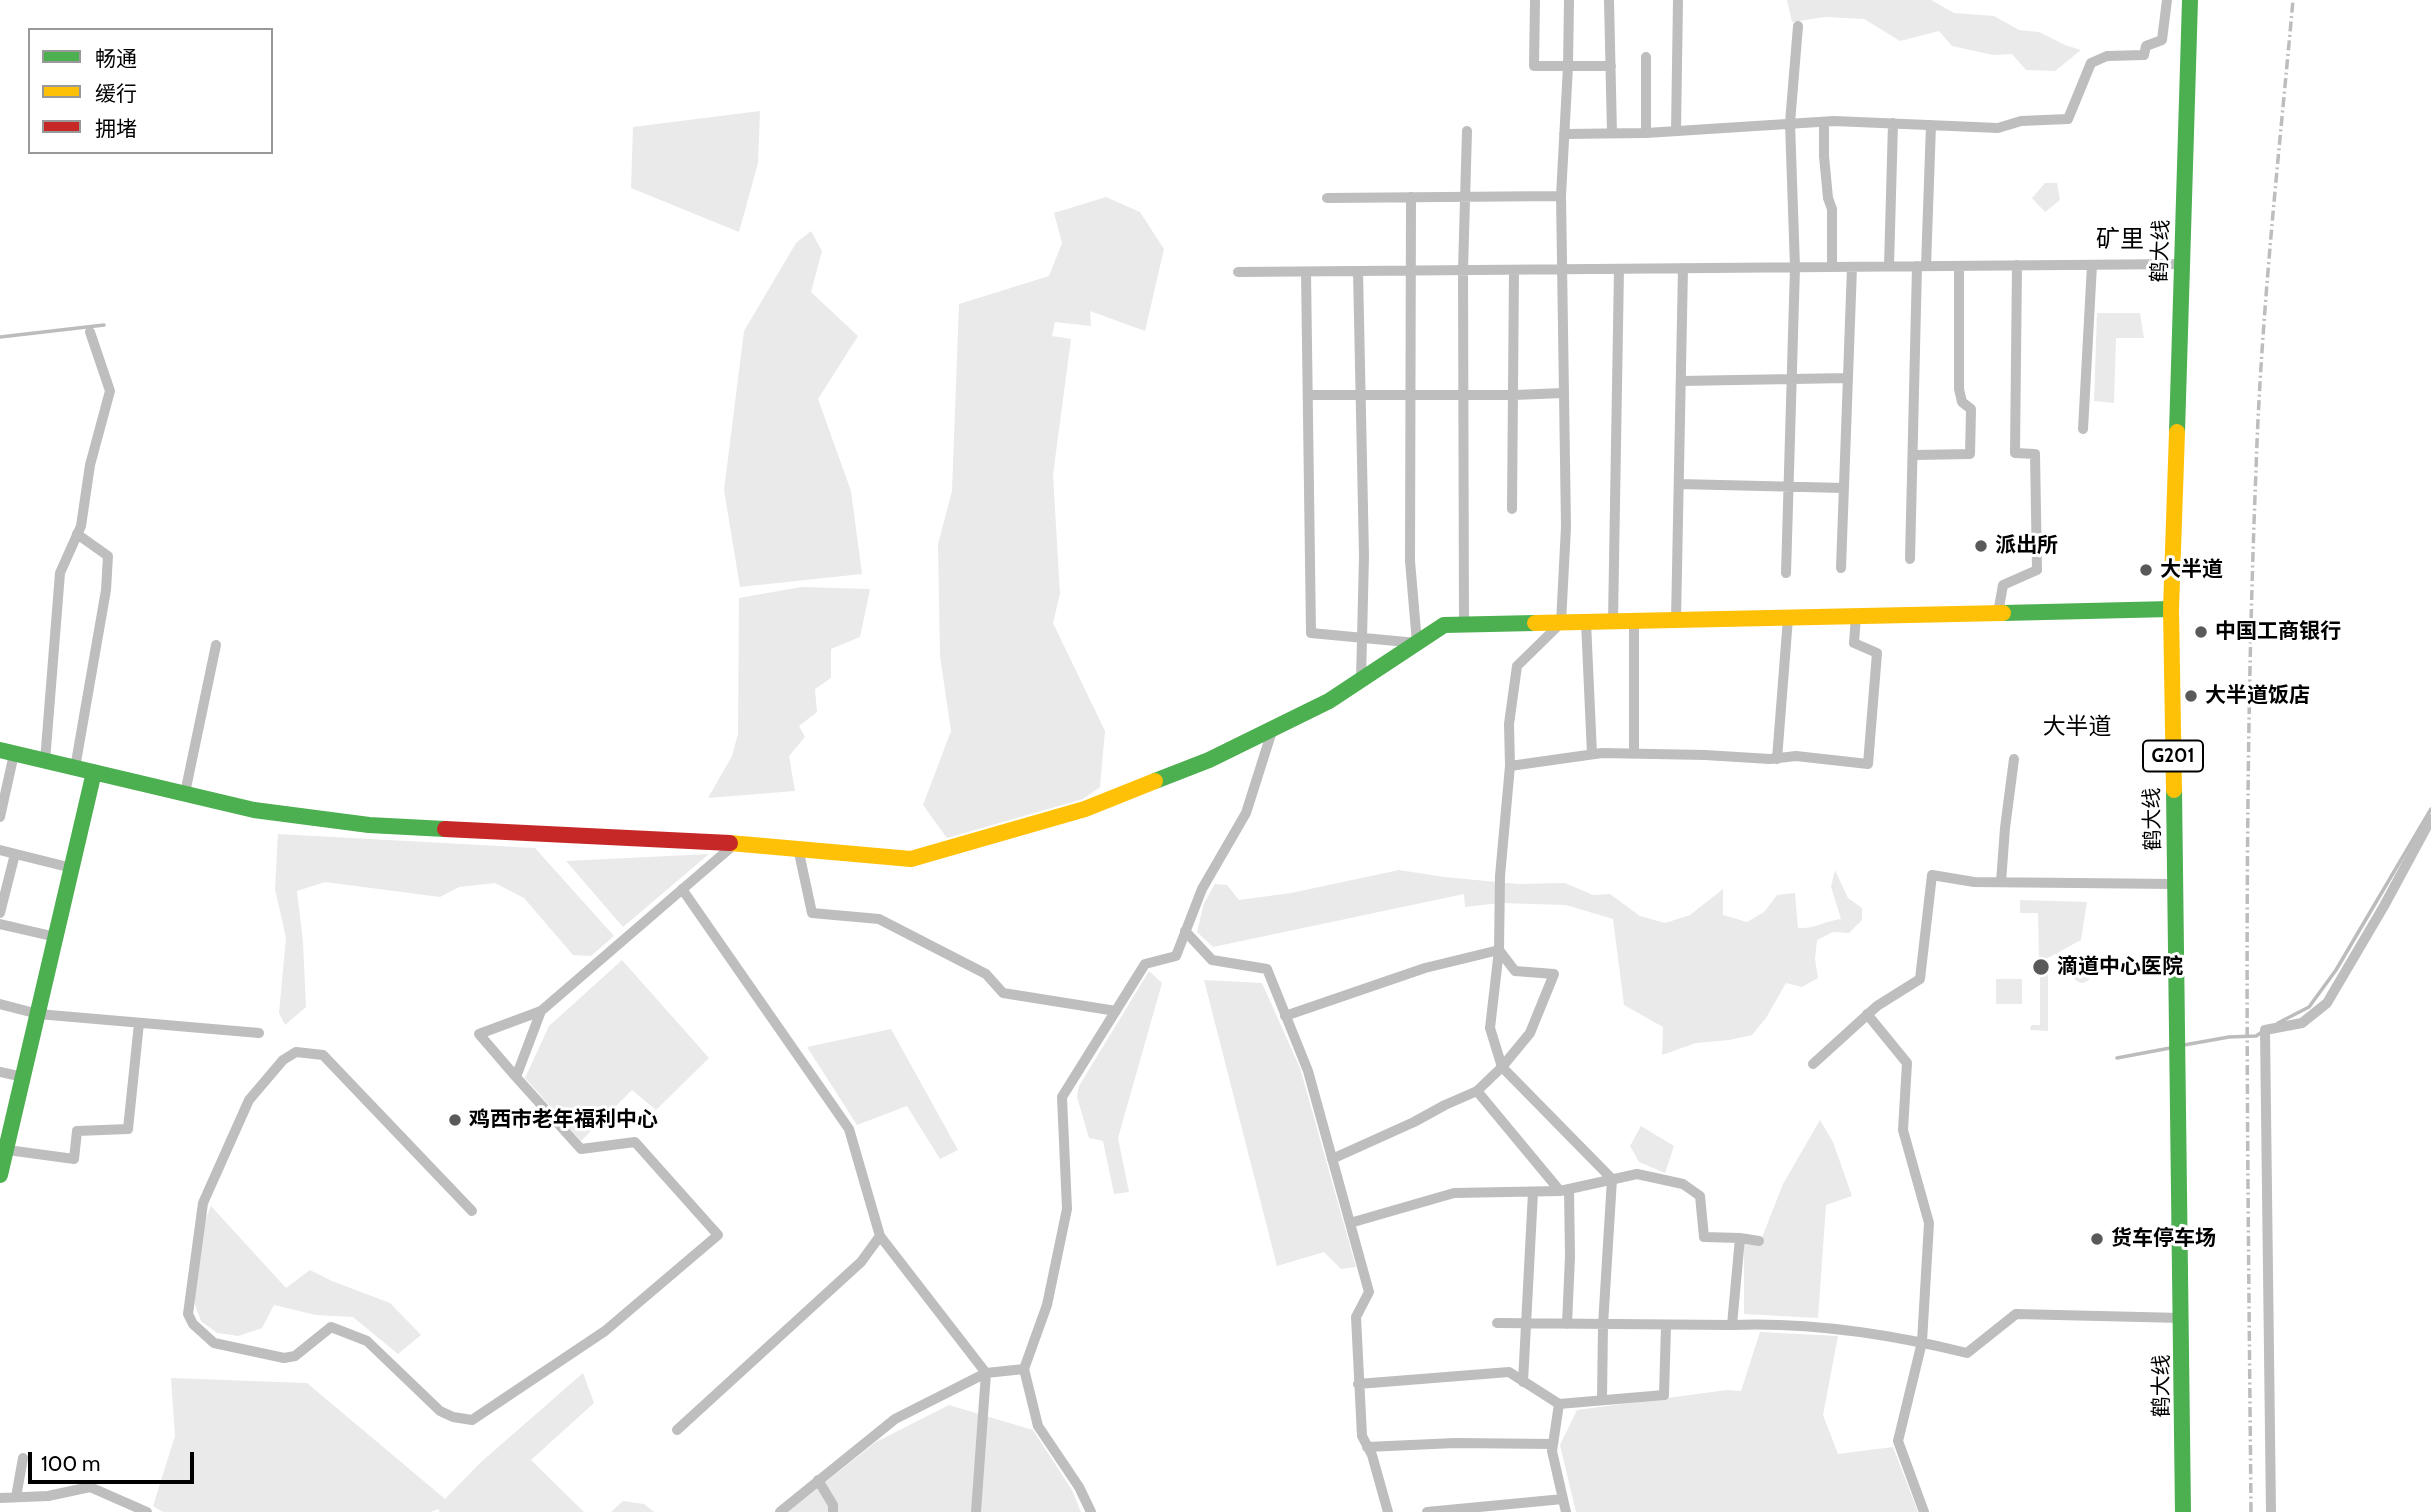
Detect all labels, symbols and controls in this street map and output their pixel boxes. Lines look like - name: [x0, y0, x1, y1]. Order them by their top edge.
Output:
- legend: [28, 28, 273, 154]
- text: 畅通: [95, 46, 137, 71]
- text: 缓行: [95, 81, 137, 106]
- text: 拥堵: [95, 116, 137, 141]
- street label: 鹤大线: [2147, 219, 2175, 283]
- district label: 矿里: [2096, 226, 2144, 254]
- place label: 派出所: [1995, 533, 2058, 559]
- marker: 派出所: [1973, 538, 1989, 554]
- place label: 大半道: [2160, 557, 2223, 583]
- marker: 大半道: [2138, 562, 2154, 578]
- place label: 中国工商银行: [2215, 619, 2341, 645]
- marker: 中国工商银行: [2193, 624, 2209, 640]
- place label: 大半道饭店: [2205, 683, 2310, 709]
- marker: 大半道饭店: [2183, 688, 2199, 704]
- district label: 大半道: [2043, 713, 2111, 741]
- road number: G201: [2143, 740, 2203, 772]
- street label: 鹤大线: [2140, 787, 2166, 851]
- place label: 滴道中心医院: [2057, 954, 2183, 980]
- marker: 滴道中心医院: [2031, 957, 2051, 977]
- place label: 鸡西市老年福利中心: [469, 1107, 658, 1133]
- marker: 鸡西市老年福利中心: [447, 1112, 463, 1128]
- place label: 货车停车场: [2111, 1226, 2216, 1252]
- marker: 货车停车场: [2089, 1231, 2105, 1247]
- street label: 鹤大线: [2149, 1355, 2175, 1417]
- scale bar: [32, 1438, 198, 1482]
- text: 100 m: [41, 1451, 100, 1476]

